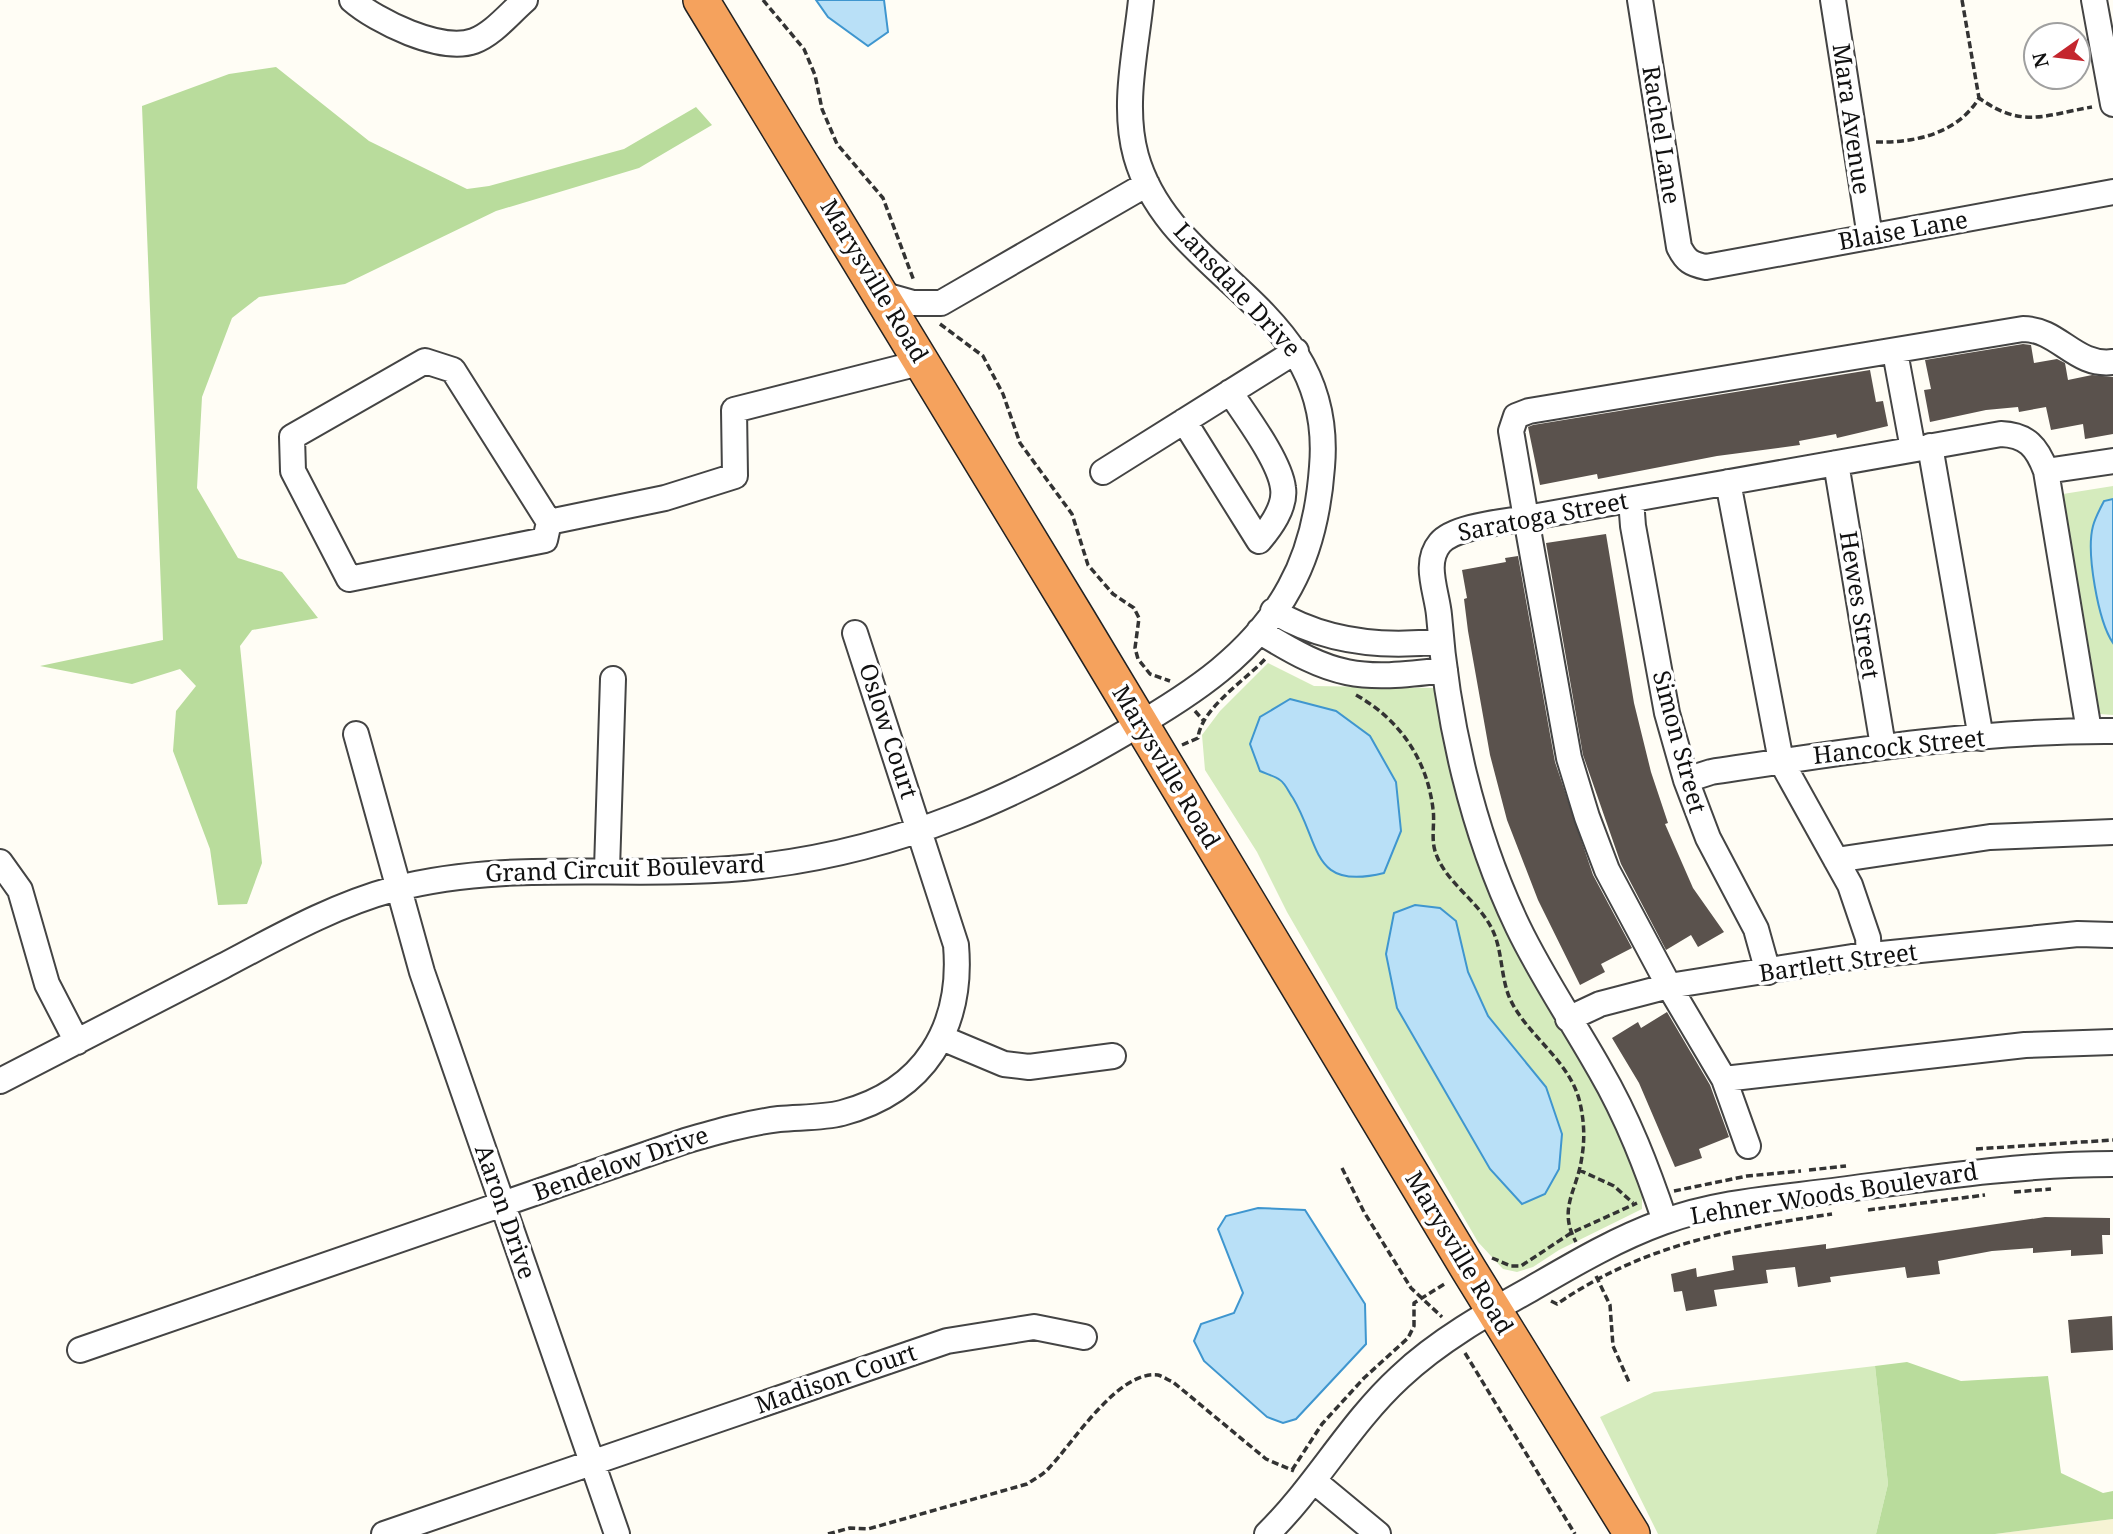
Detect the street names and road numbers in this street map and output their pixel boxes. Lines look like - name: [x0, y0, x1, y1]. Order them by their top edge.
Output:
- street label: Mara Avenue: [1826, 41, 1879, 197]
- street label: Rachel Lane: [1635, 63, 1690, 206]
- street label: Marysville Road: [813, 192, 937, 368]
- street label: Blaise Lane: [1835, 202, 1970, 257]
- street label: Lansdale Drive: [1167, 215, 1309, 363]
- street label: Saratoga Street: [1455, 483, 1631, 548]
- street label: Hewes Street: [1832, 528, 1888, 681]
- street label: Oslow Court: [852, 659, 927, 802]
- street label: Simon Street: [1646, 667, 1715, 816]
- street label: Marysville Road: [1105, 678, 1229, 854]
- street label: Hancock Street: [1811, 720, 1986, 771]
- street label: Grand Circuit Boulevard: [485, 846, 765, 889]
- street label: Bartlett Street: [1757, 934, 1919, 989]
- street label: Bendelow Drive: [529, 1117, 712, 1208]
- street label: Aaron Drive: [468, 1140, 545, 1283]
- street label: Lehner Woods Boulevard: [1688, 1153, 1980, 1232]
- street label: Marysville Road: [1398, 1164, 1522, 1340]
- street label: Madison Court: [751, 1335, 921, 1421]

